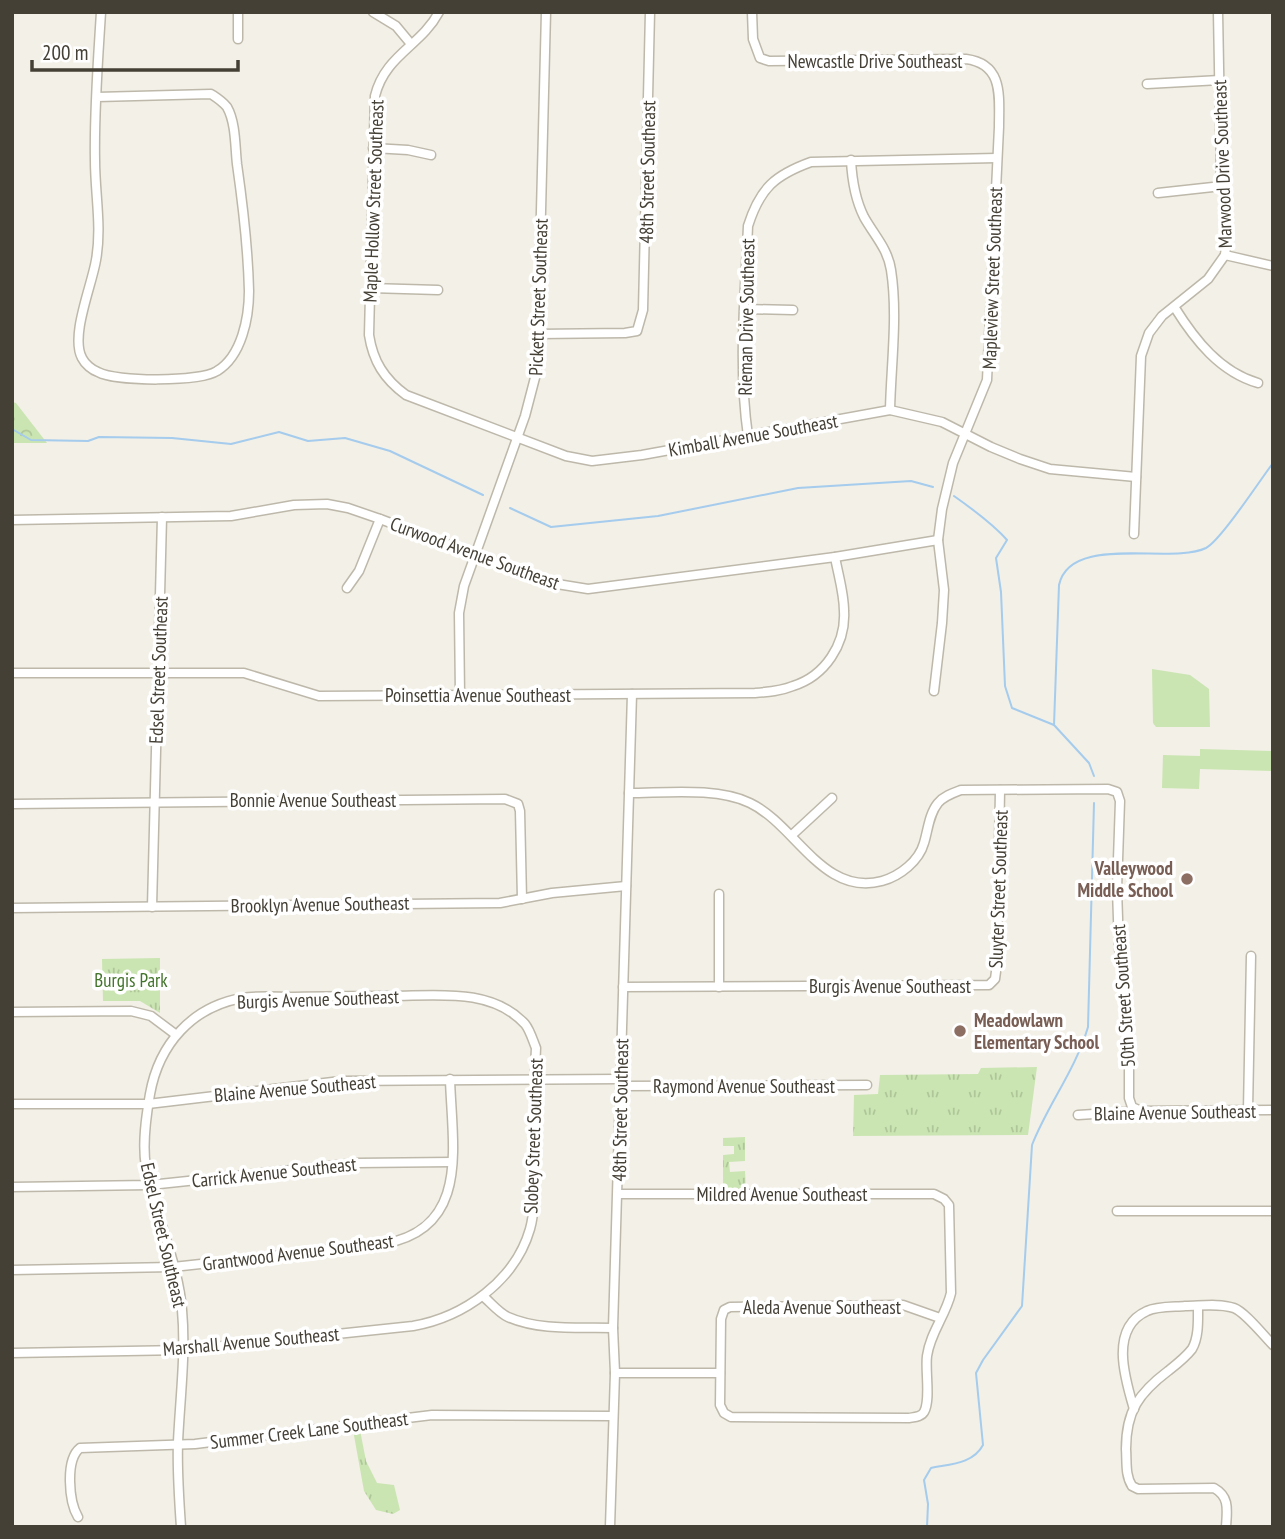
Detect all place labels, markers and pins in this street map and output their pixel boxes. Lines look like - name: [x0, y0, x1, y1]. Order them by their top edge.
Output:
- place label: Valleywood Middle School: [1078, 856, 1173, 902]
- marker: Valleywood Middle School: [1179, 871, 1195, 887]
- place label: Meadowlawn Elementary School: [974, 1008, 1099, 1054]
- marker: Meadowlawn Elementary School: [952, 1023, 968, 1039]

